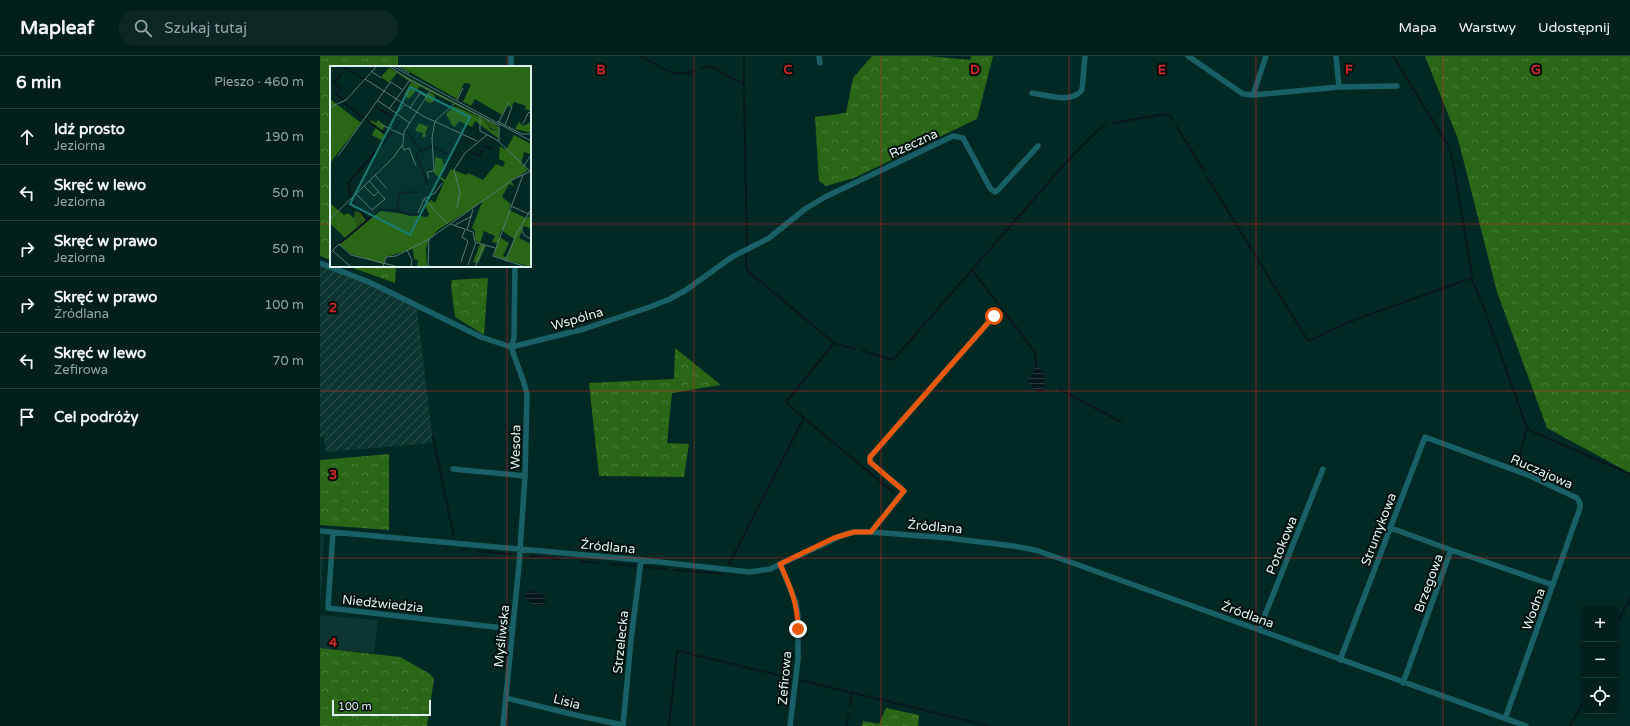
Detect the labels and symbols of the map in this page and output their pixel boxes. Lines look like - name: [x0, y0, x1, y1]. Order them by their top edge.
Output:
- text: B: [596, 62, 606, 78]
- text: C: [783, 62, 793, 78]
- text: D: [970, 62, 980, 78]
- text: E: [1158, 62, 1166, 78]
- text: F: [1345, 62, 1353, 78]
- text: G: [1531, 62, 1541, 78]
- inset map: [330, 66, 531, 267]
- street label: Rzeczna: [887, 126, 940, 162]
- text: 2: [329, 300, 337, 316]
- street label: Wspólna: [549, 304, 605, 334]
- route start: [985, 307, 1003, 325]
- street label: Wesoła: [508, 425, 524, 470]
- street label: Ruczajowa: [1508, 451, 1575, 493]
- text: 3: [329, 467, 337, 483]
- street label: Strumykowa: [1358, 491, 1400, 568]
- street label: Potokowa: [1263, 514, 1301, 577]
- street label: Źródlana: [907, 517, 963, 537]
- street label: Źródlana: [580, 537, 636, 557]
- street label: Brzegowa: [1411, 552, 1447, 615]
- street label: Wodna: [1519, 586, 1549, 633]
- street label: Niedźwiedzia: [341, 592, 424, 616]
- street label: Źródlana: [1219, 598, 1276, 632]
- street label: Myśliwska: [491, 604, 513, 668]
- street label: Strzelecka: [610, 610, 632, 674]
- route end: [789, 620, 807, 638]
- text: 4: [329, 635, 338, 651]
- street label: Zefirowa: [775, 650, 795, 706]
- street label: Lisia: [551, 691, 582, 713]
- scale bar: [332, 698, 431, 717]

